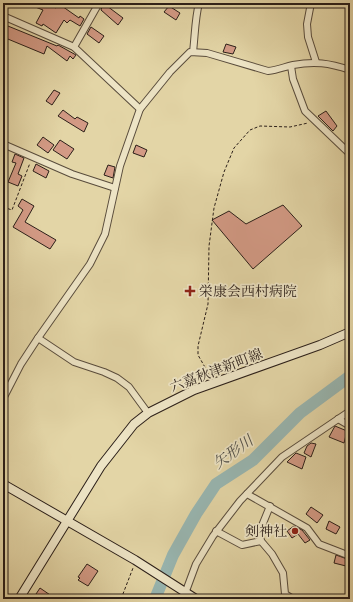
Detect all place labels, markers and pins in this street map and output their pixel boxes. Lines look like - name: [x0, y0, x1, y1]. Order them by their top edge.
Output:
- place label: 栄康会西村病院: [199, 283, 297, 300]
- marker: 栄康会西村病院: [184, 285, 196, 297]
- place label: 剣神社: [245, 523, 287, 540]
- marker: 剣神社: [290, 526, 300, 536]

